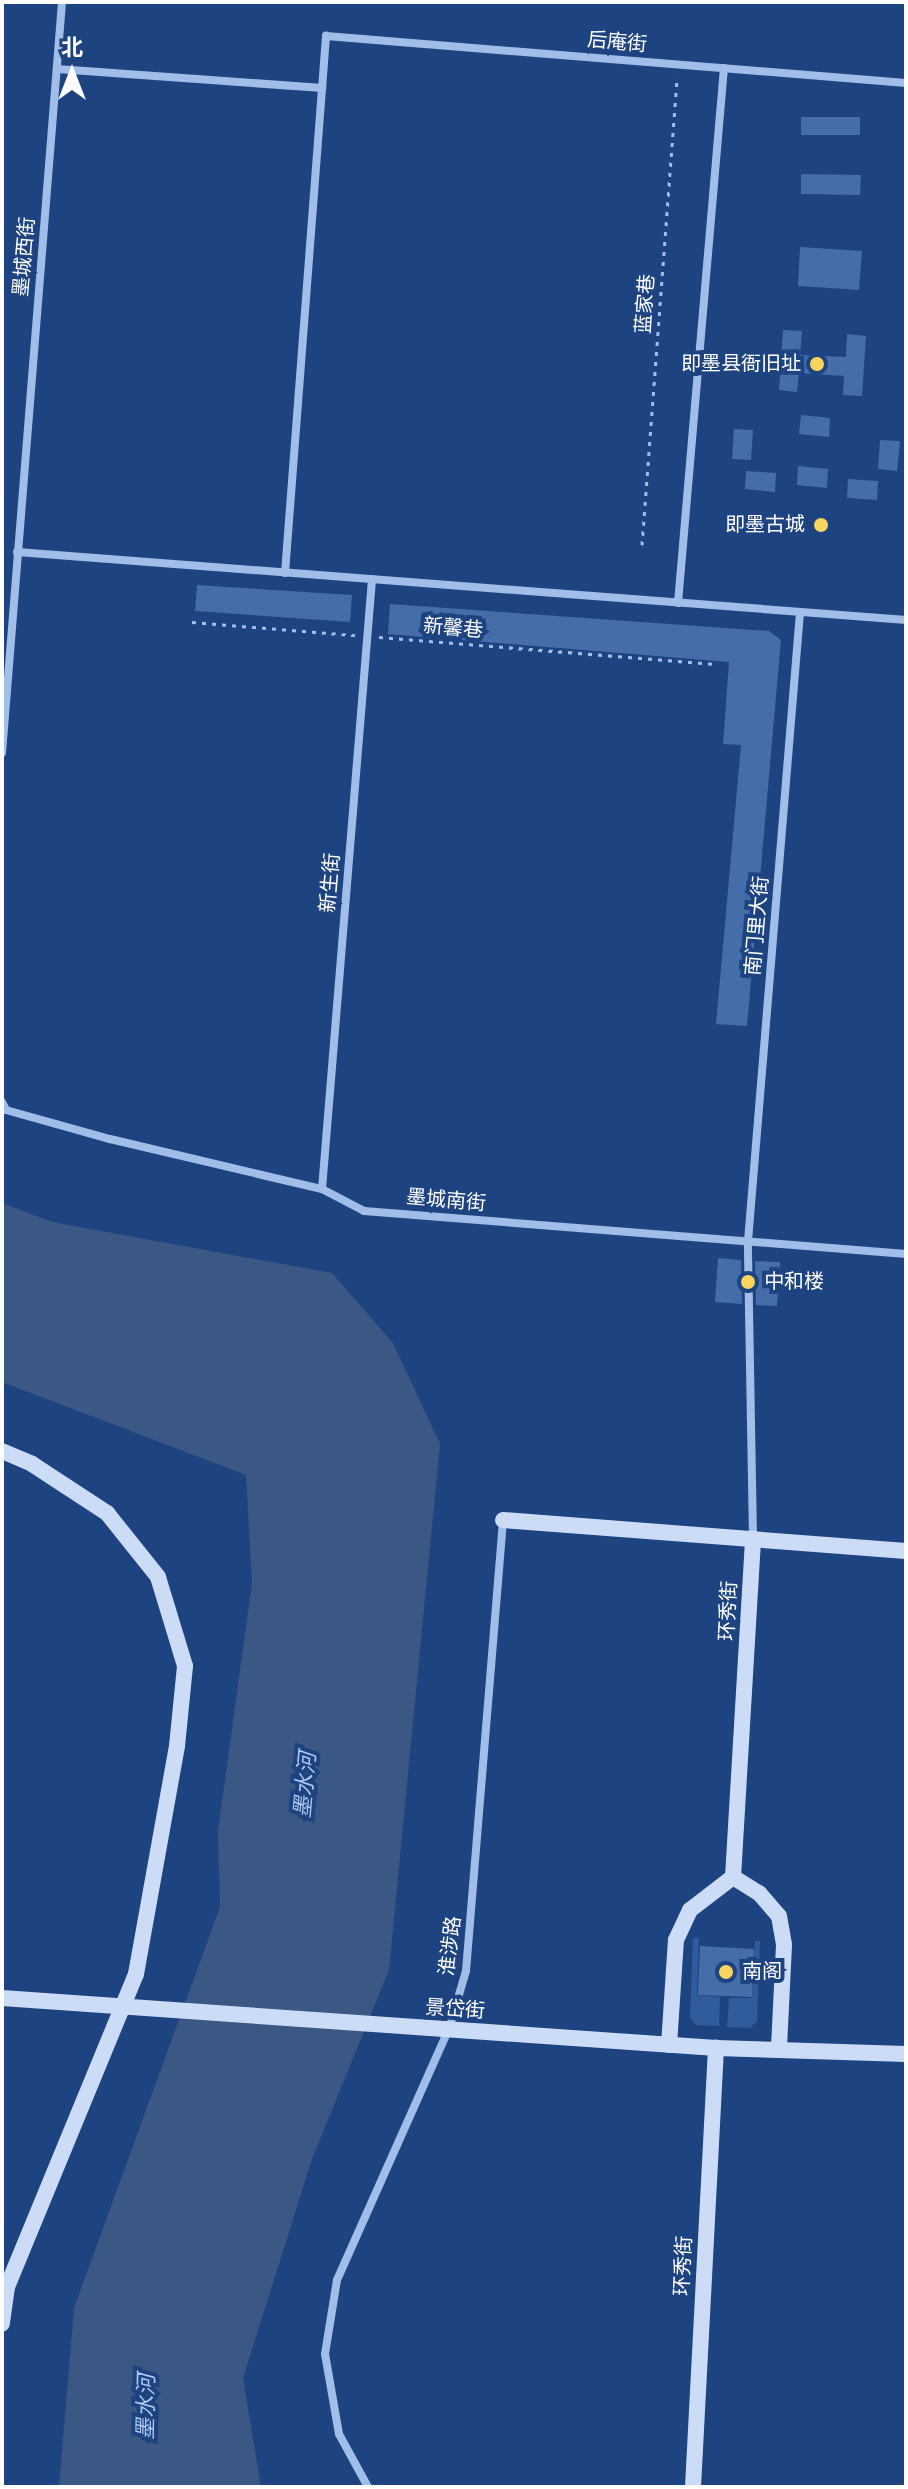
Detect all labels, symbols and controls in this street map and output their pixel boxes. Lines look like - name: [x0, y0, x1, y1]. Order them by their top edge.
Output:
- street label: 后庵街: [586, 28, 648, 58]
- north arrow: [32, 32, 112, 112]
- text: 北: [61, 35, 83, 61]
- street label: 墨城西街: [10, 216, 40, 298]
- street label: 蓝家巷: [632, 273, 660, 335]
- place label: 即墨县衙旧址: [681, 352, 801, 376]
- marker: 即墨县衙旧址: [808, 355, 826, 373]
- place label: 即墨古城: [725, 513, 805, 537]
- marker: 即墨古城: [812, 516, 830, 534]
- street label: 新馨巷: [422, 614, 484, 644]
- street label: 新生街: [316, 852, 346, 914]
- street label: 南门里大街: [742, 875, 774, 977]
- street label: 墨城南街: [405, 1186, 487, 1216]
- place label: 中和楼: [764, 1270, 824, 1294]
- marker: 中和楼: [739, 1273, 757, 1291]
- street label: 环秀街: [715, 1580, 743, 1642]
- water label: 墨水河: [290, 1751, 322, 1819]
- street label: 淮涉路: [435, 1915, 467, 1977]
- place label: 南阁: [742, 1960, 782, 1984]
- marker: 南阁: [717, 1963, 735, 1981]
- street label: 景岱街: [424, 1996, 486, 2024]
- street label: 环秀街: [670, 2235, 698, 2297]
- water label: 墨水河: [133, 2374, 161, 2440]

